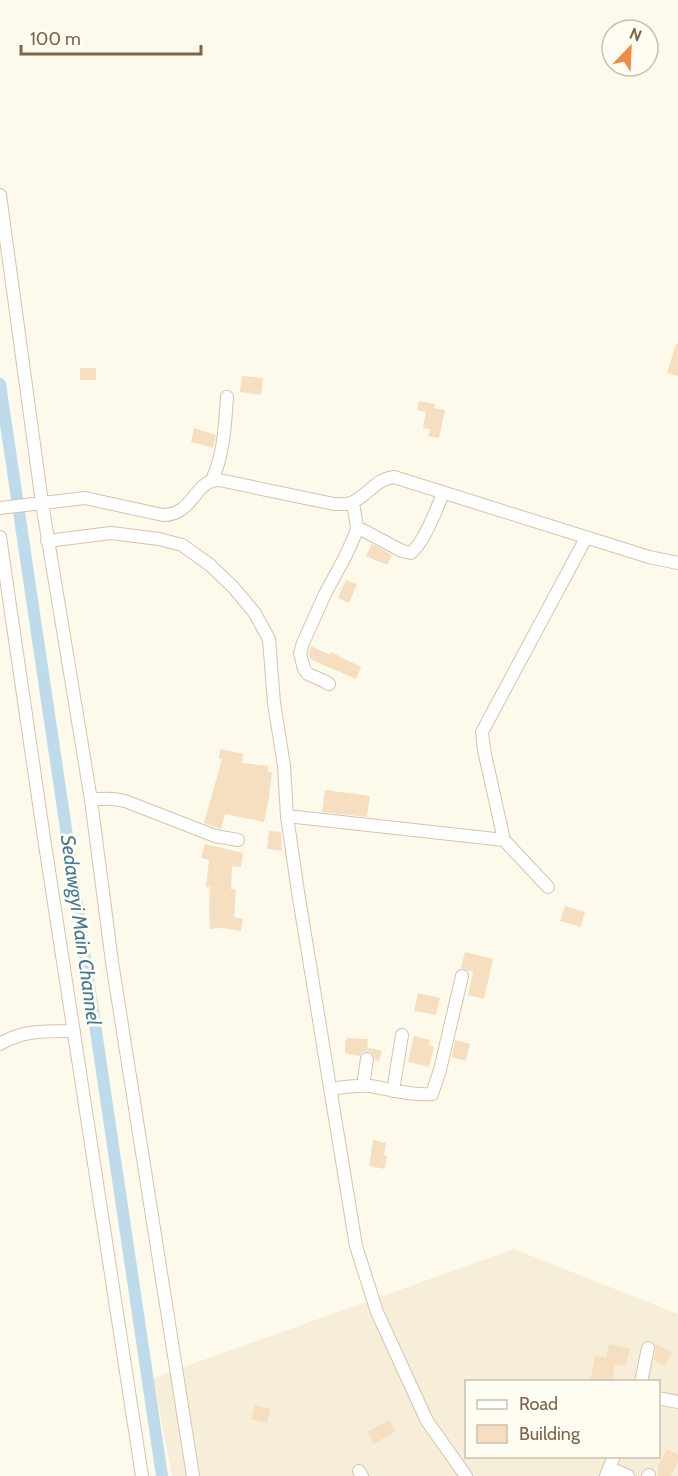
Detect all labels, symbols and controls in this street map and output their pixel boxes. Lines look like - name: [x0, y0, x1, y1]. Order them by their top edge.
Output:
- scale bar: [21, 18, 201, 56]
- north arrow: [600, 18, 660, 78]
- text: N: [627, 24, 645, 46]
- text: 100 m: [30, 28, 81, 50]
- water label: Sedawgyi Main Channel: [56, 833, 106, 1027]
- legend: [465, 1380, 660, 1458]
- text: Road: [519, 1393, 558, 1415]
- text: Building: [519, 1423, 581, 1445]

